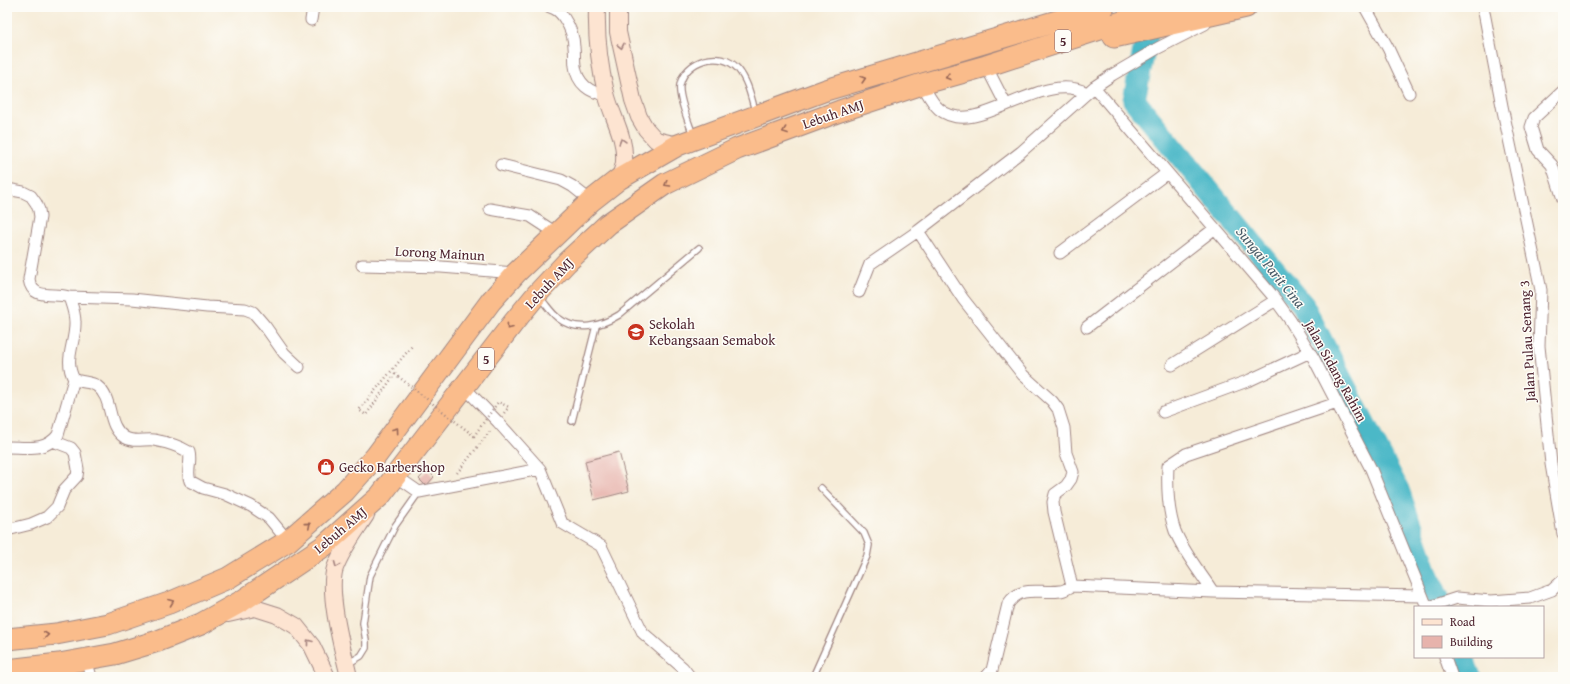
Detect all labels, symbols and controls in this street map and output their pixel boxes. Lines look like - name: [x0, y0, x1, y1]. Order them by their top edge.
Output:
- road number: 5: [1055, 30, 1071, 52]
- one-way arrow: [617, 43, 625, 49]
- one-way arrow: [945, 72, 952, 80]
- one-way arrow: [859, 75, 866, 83]
- street label: Lebuh AMJ: [800, 94, 866, 134]
- one-way arrow: [782, 126, 789, 135]
- one-way arrow: [618, 138, 627, 145]
- one-way arrow: [664, 179, 671, 186]
- water label: Sungai Parit Cina: [1231, 222, 1311, 312]
- street label: Lorong Mainun: [395, 241, 486, 265]
- street label: Lebuh AMJ: [520, 253, 578, 313]
- street label: Jalan Pulau Senang 3: [1514, 280, 1540, 404]
- place label: Sekolah Kebangsaan Semabok: [649, 314, 776, 350]
- street label: Jalan Sidang Rahim: [1299, 315, 1372, 426]
- school or university icon: Sekolah Kebangsaan Semabok: [626, 322, 646, 342]
- one-way arrow: [507, 323, 514, 330]
- road number: 5: [478, 348, 494, 370]
- one-way arrow: [391, 427, 398, 434]
- shop icon: Gecko Barbershop: [316, 457, 336, 477]
- place label: Gecko Barbershop: [339, 457, 445, 477]
- street label: Lebuh AMJ: [309, 502, 371, 558]
- one-way arrow: [303, 522, 310, 529]
- one-way arrow: [334, 560, 342, 568]
- one-way arrow: [167, 598, 174, 606]
- legend: [1414, 606, 1544, 658]
- text: Road: [1450, 613, 1476, 630]
- one-way arrow: [43, 631, 49, 640]
- text: Building: [1450, 633, 1493, 650]
- one-way arrow: [307, 640, 314, 647]

